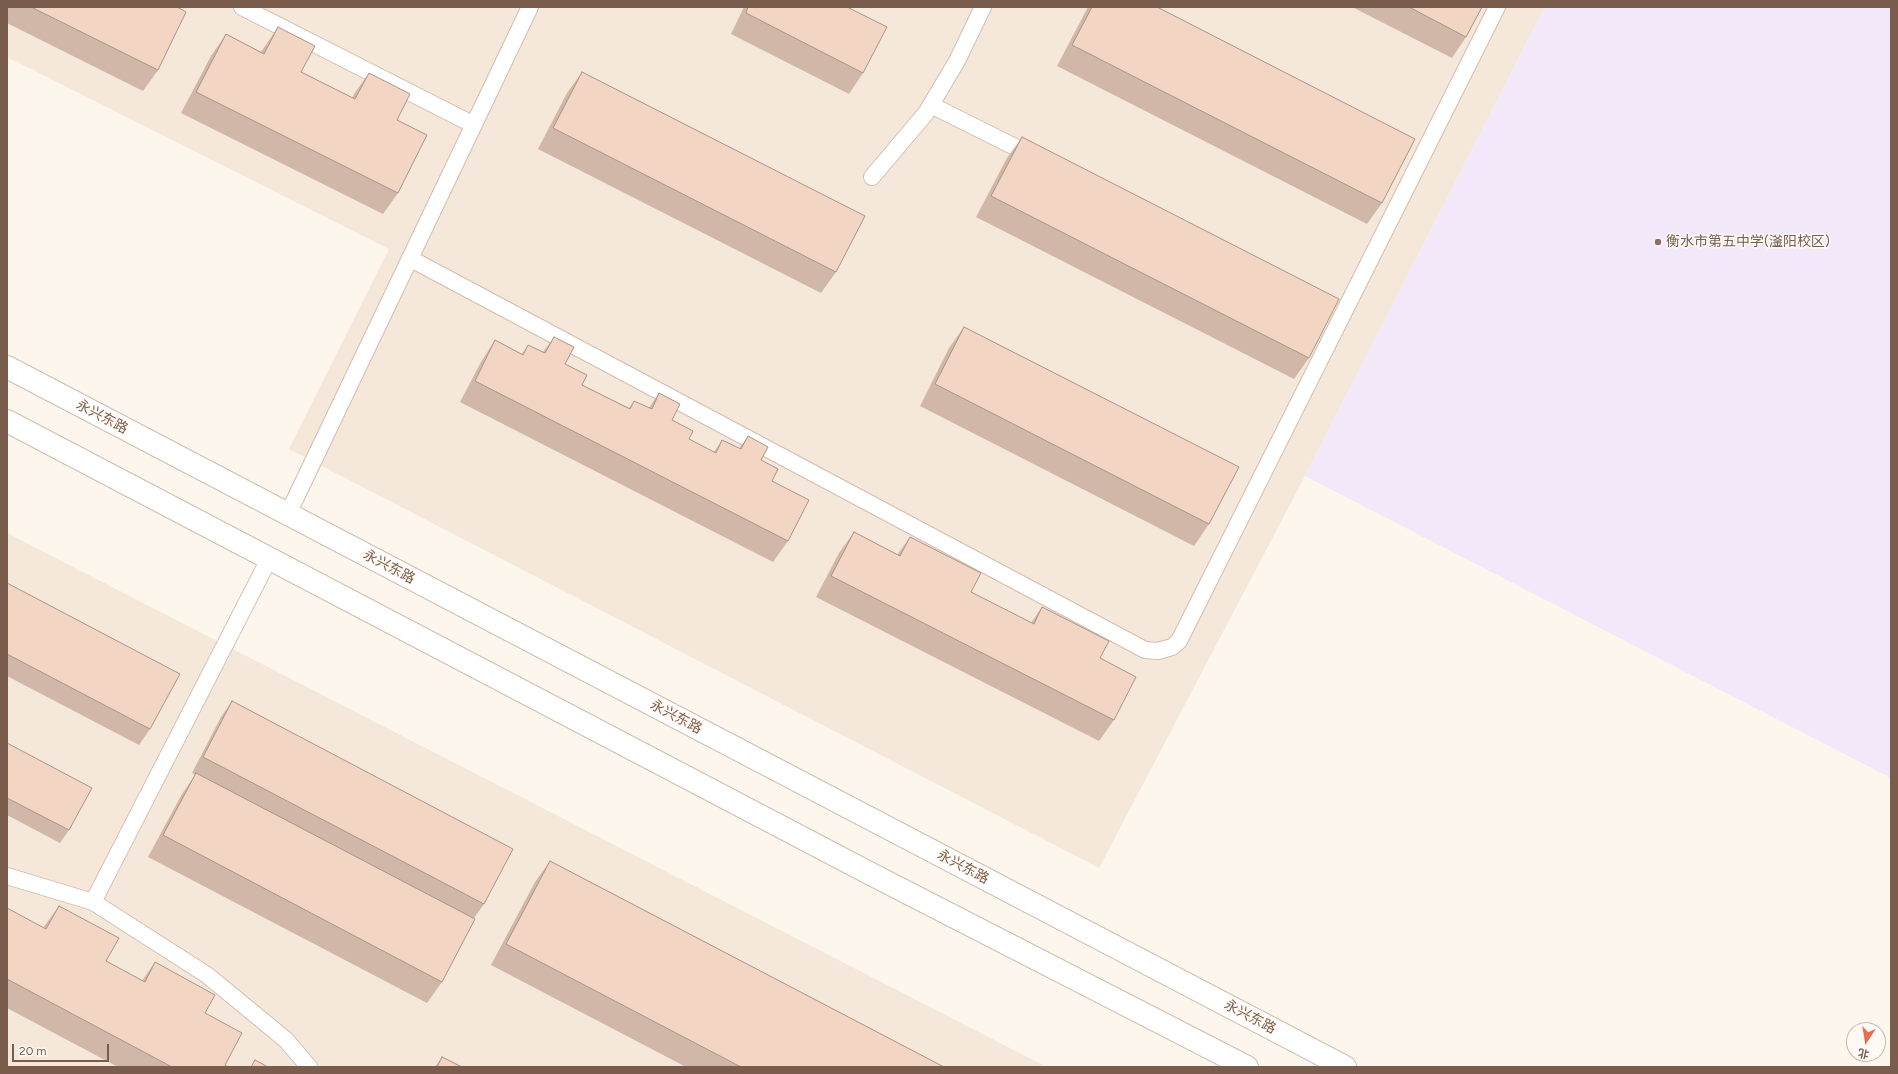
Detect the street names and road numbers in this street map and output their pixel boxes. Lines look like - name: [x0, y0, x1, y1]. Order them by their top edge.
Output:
- street label: 永兴东路: [73, 396, 131, 438]
- street label: 永兴东路: [360, 546, 418, 588]
- street label: 永兴东路: [647, 696, 705, 738]
- street label: 永兴东路: [934, 846, 992, 888]
- street label: 永兴东路: [1221, 996, 1279, 1038]

